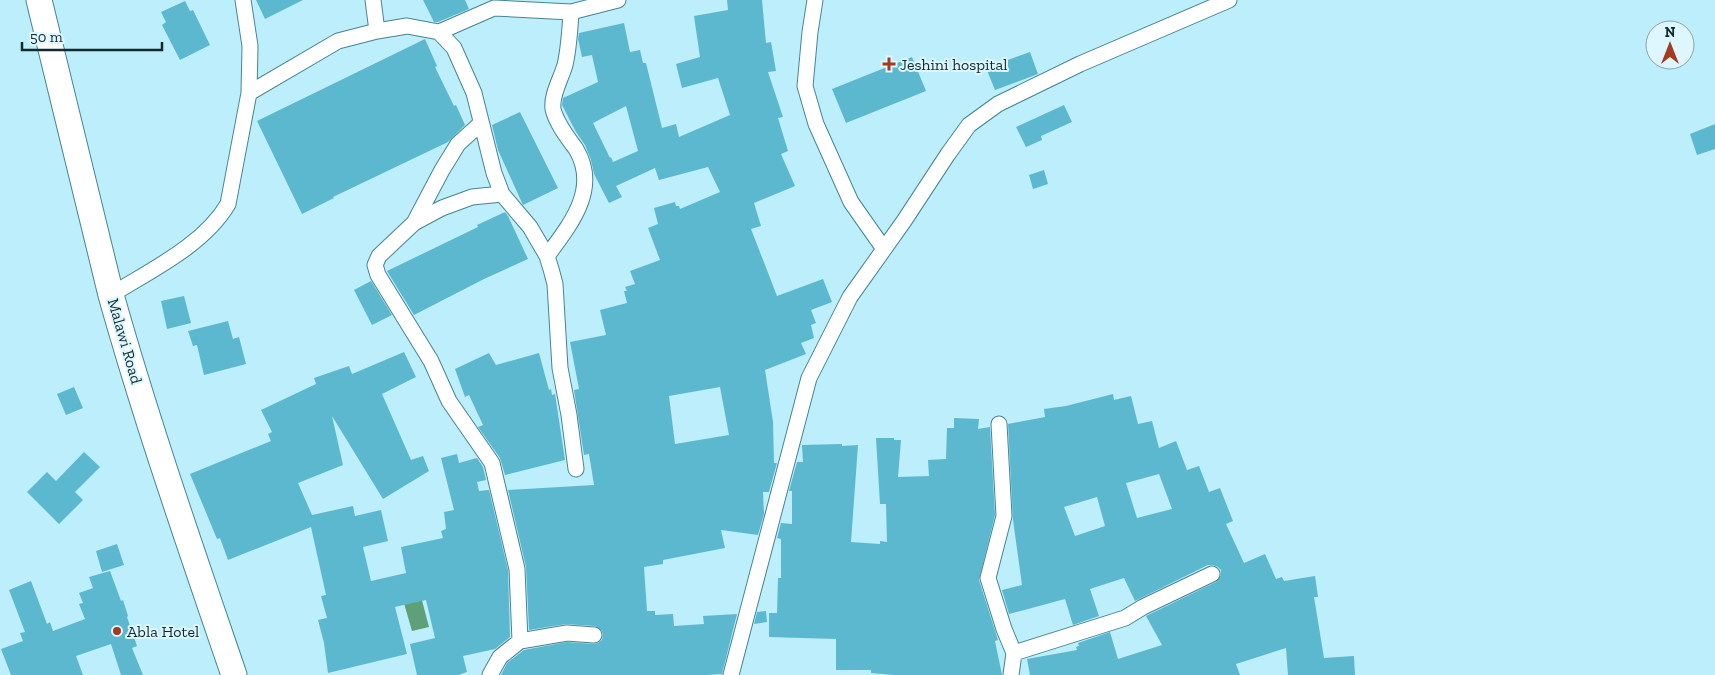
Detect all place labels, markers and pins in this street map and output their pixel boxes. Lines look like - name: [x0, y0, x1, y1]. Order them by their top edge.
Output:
- place label: Jeshini hospital: [900, 55, 1008, 74]
- marker: Jeshini hospital: [882, 57, 896, 71]
- place label: Abla Hotel: [127, 622, 199, 641]
- marker: Abla Hotel: [111, 625, 123, 637]

